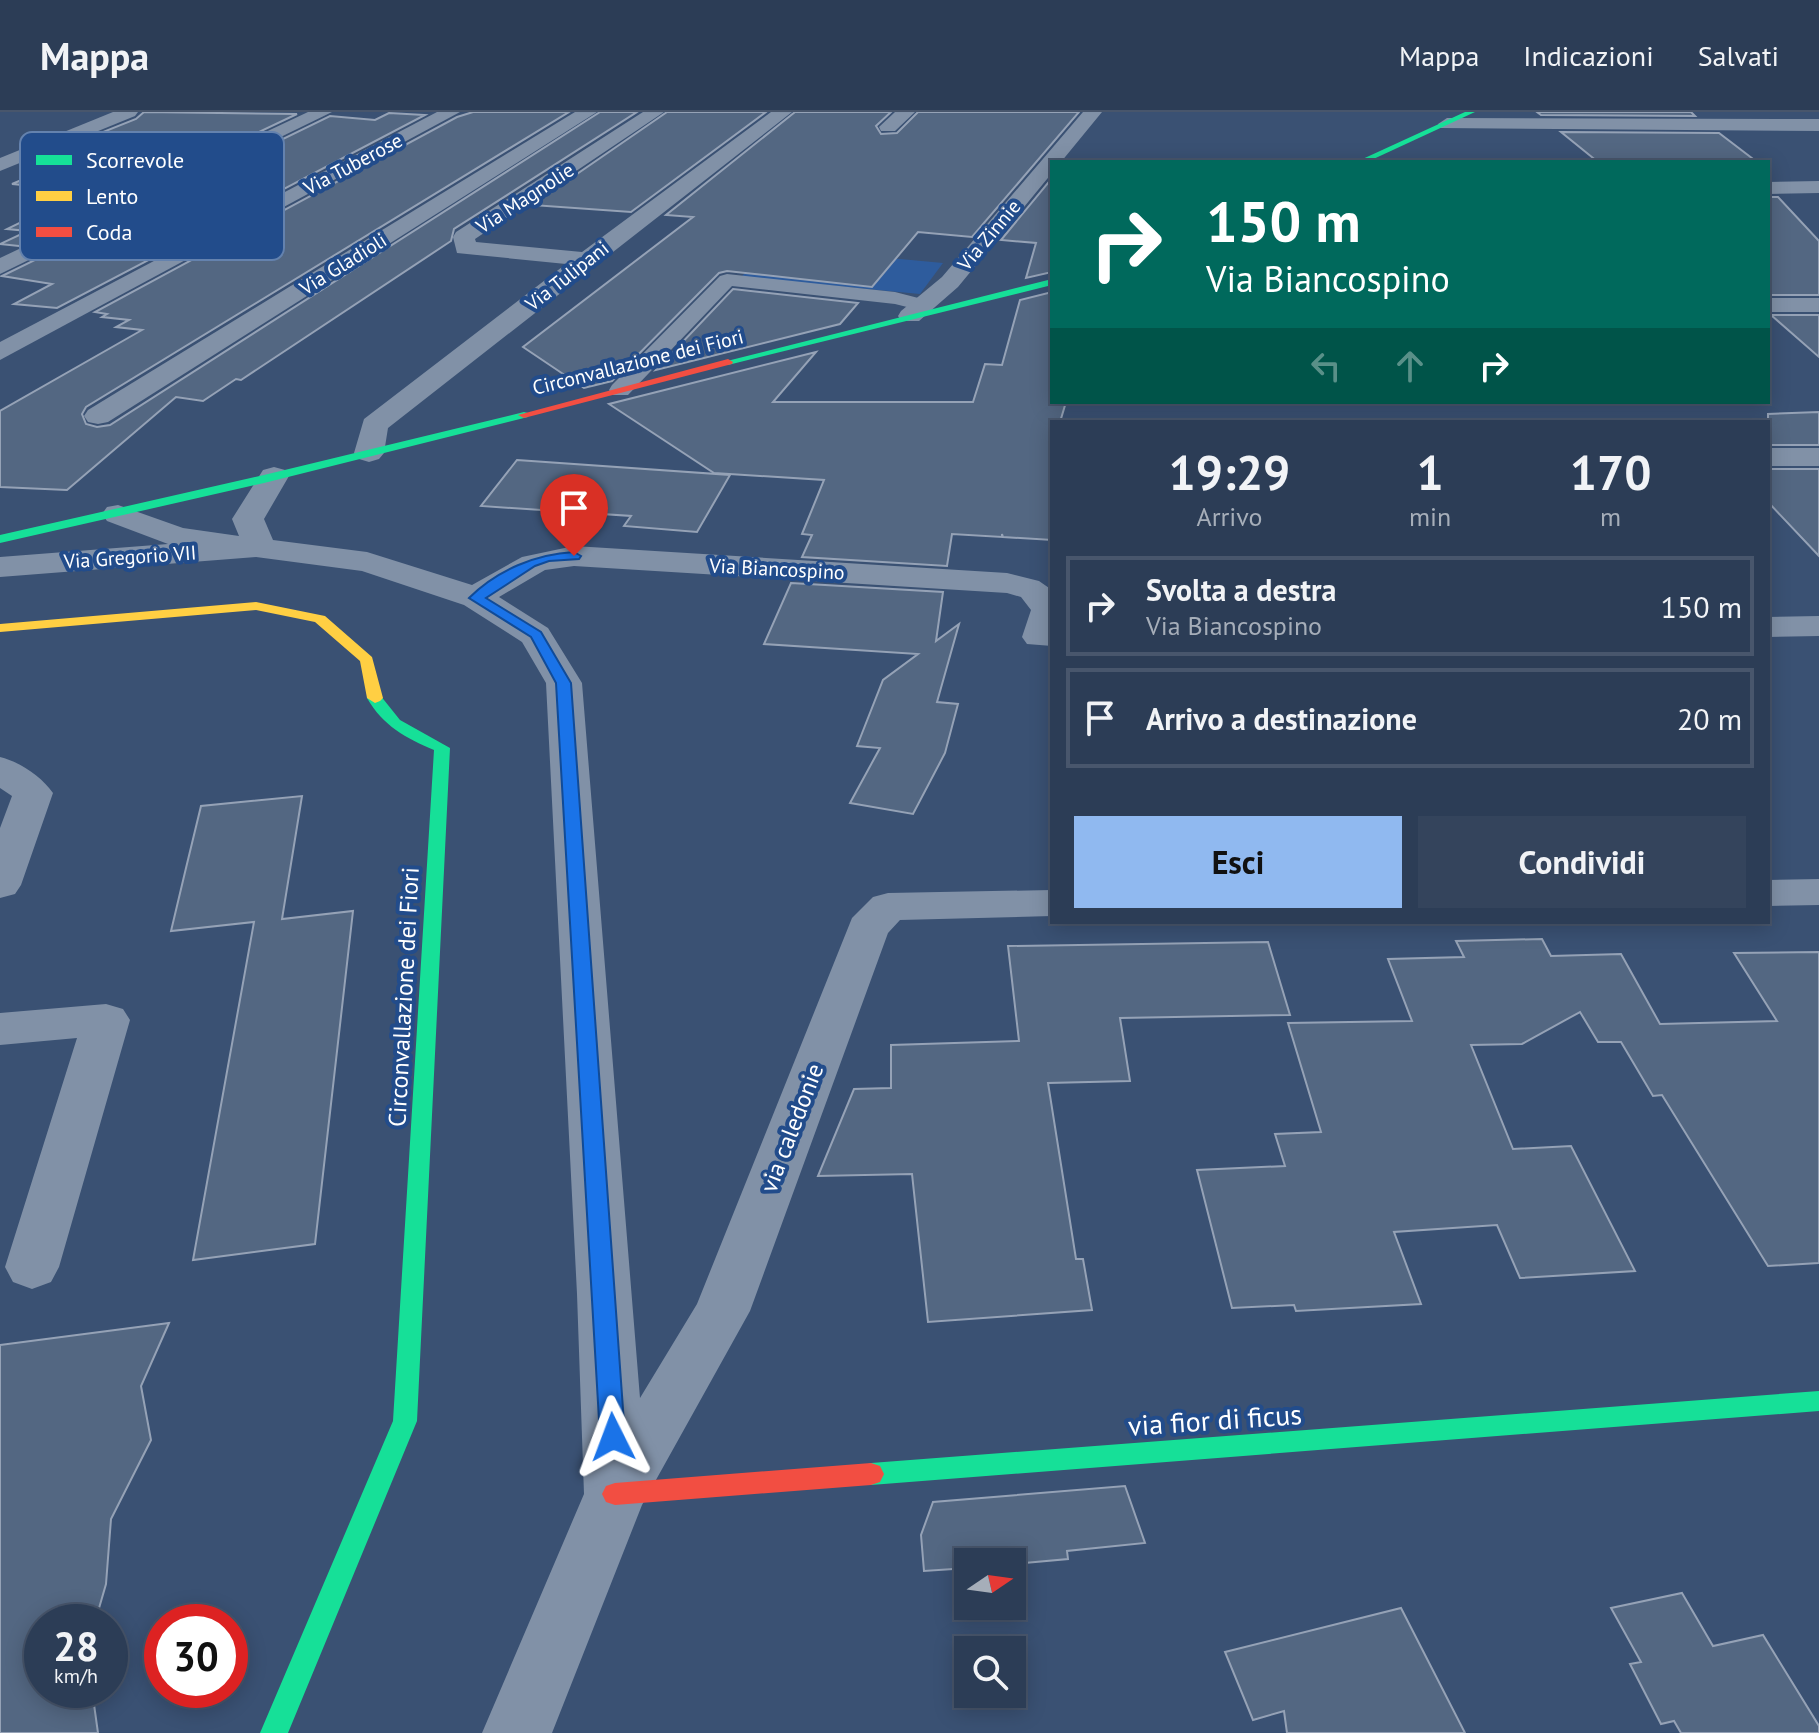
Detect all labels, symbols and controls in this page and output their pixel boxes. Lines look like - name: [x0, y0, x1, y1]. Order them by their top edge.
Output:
- text: Mappa: [40, 31, 149, 80]
- text: Mappa: [1399, 37, 1479, 74]
- text: Indicazioni: [1523, 37, 1654, 74]
- text: Salvati: [1698, 37, 1779, 74]
- street label: Via Tuberose: [298, 127, 407, 201]
- legend: [20, 132, 284, 260]
- text: Scorrevole: [86, 146, 184, 174]
- street label: Via Magnolie: [470, 157, 579, 240]
- text: Lento: [86, 182, 138, 210]
- text: 150 m: [1206, 185, 1361, 257]
- icon: right: [1074, 192, 1178, 296]
- street label: Via Zinnie: [951, 194, 1026, 277]
- text: Coda: [86, 218, 132, 246]
- street label: Via Gladioli: [294, 227, 391, 302]
- street label: Via Tulipani: [519, 235, 614, 317]
- text: Via Biancospino: [1206, 255, 1450, 302]
- street label: Circonvallazione dei Fiori: [530, 323, 746, 401]
- icon: left: [1304, 344, 1348, 388]
- icon: ahead: [1388, 344, 1432, 388]
- icon: right: [1472, 344, 1516, 388]
- text: 19:29: [1169, 441, 1290, 503]
- text: 1: [1416, 441, 1444, 503]
- text: 170: [1570, 441, 1651, 503]
- pin: [540, 474, 608, 556]
- icon: arrive: [552, 486, 596, 530]
- text: Arrivo: [1196, 500, 1262, 533]
- text: min: [1409, 500, 1451, 533]
- text: m: [1600, 500, 1621, 533]
- street label: Via Gregorio VII: [62, 539, 197, 575]
- street label: Via Biancospino: [708, 552, 845, 586]
- text: Svolta a destra: [1146, 570, 1336, 609]
- icon: right: [1078, 584, 1122, 628]
- text: 150 m: [1661, 587, 1742, 626]
- text: Via Biancospino: [1146, 609, 1322, 642]
- icon: arrive: [1078, 696, 1122, 740]
- text: Arrivo a destinazione: [1146, 699, 1417, 738]
- text: 20 m: [1677, 699, 1742, 738]
- button: Esci: [1074, 816, 1402, 908]
- button: Condividi: [1418, 816, 1746, 908]
- street label: Circonvallazione dei Fiori: [381, 866, 426, 1128]
- street label: via caledonie: [753, 1059, 830, 1197]
- position arrow: [571, 1395, 655, 1479]
- street label: via fior di ficus: [1127, 1395, 1303, 1444]
- north arrow: [954, 1548, 1026, 1620]
- map controls: [954, 1548, 1026, 1708]
- speed limit sign: 30: [144, 1604, 248, 1708]
- text: 28: [53, 1620, 99, 1672]
- button: search: [954, 1636, 1026, 1708]
- text: km/h: [54, 1663, 98, 1689]

